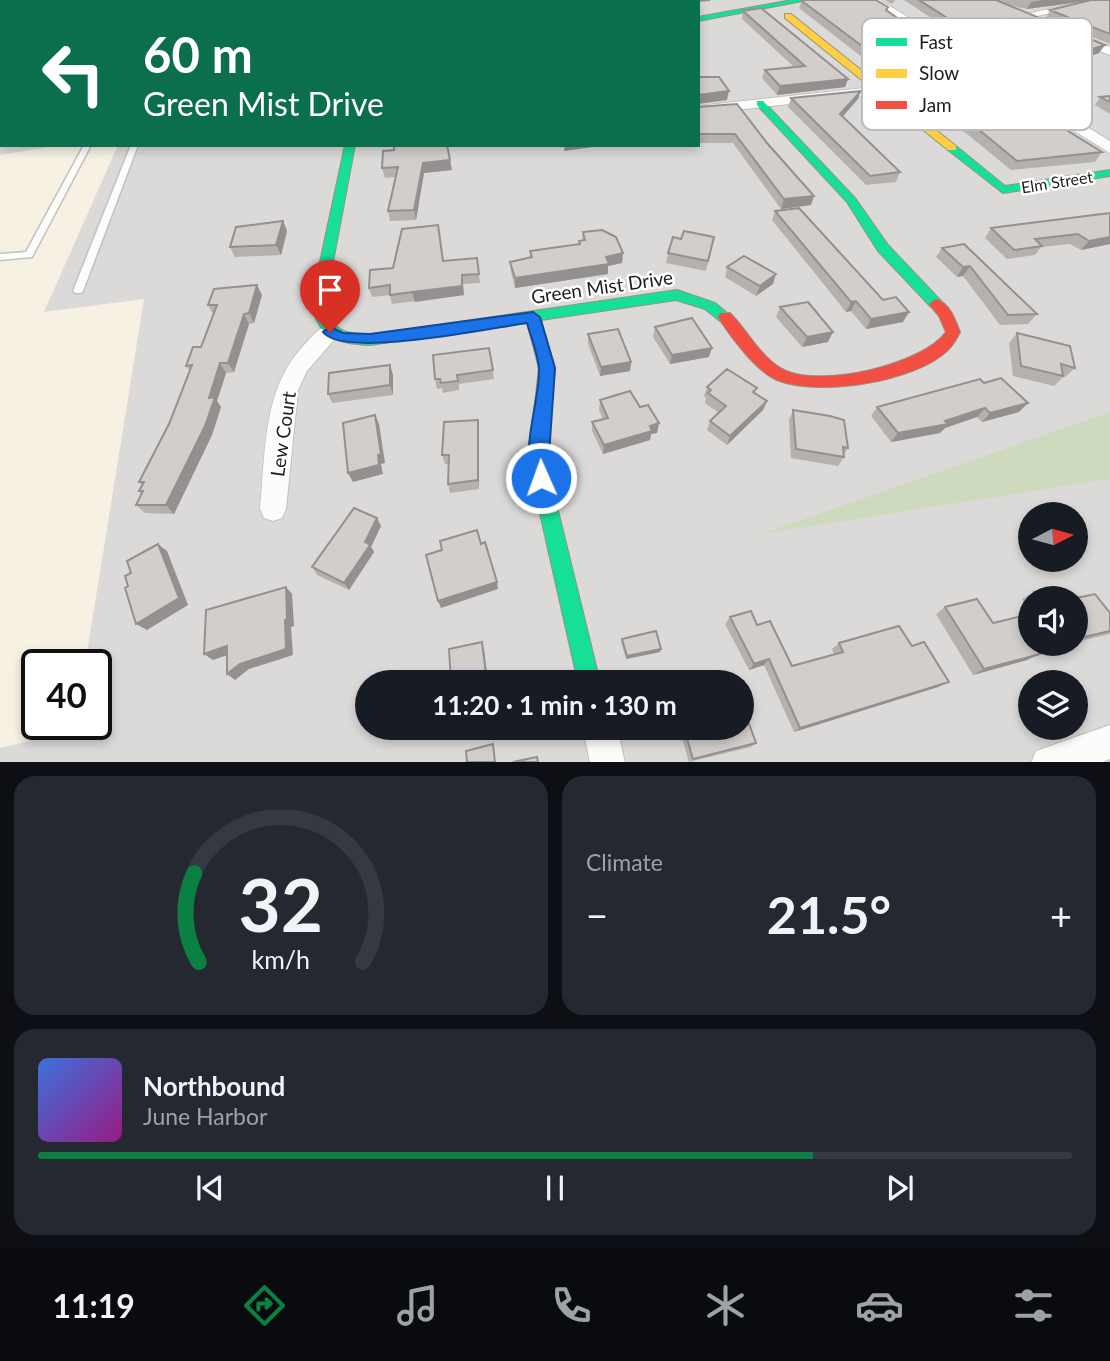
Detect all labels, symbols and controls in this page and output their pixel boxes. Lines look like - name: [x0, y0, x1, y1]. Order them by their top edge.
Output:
- legend: [862, 18, 1092, 130]
- text: 60 m: [143, 25, 253, 83]
- icon: left: [28, 28, 119, 119]
- text: Fast: [919, 30, 953, 53]
- text: Slow: [919, 61, 959, 84]
- text: Green Mist Drive: [143, 84, 384, 123]
- text: Jam: [919, 93, 952, 116]
- street label: Elm Street: [1020, 166, 1094, 197]
- pin: [300, 260, 360, 332]
- street label: Green Mist Drive: [530, 265, 674, 308]
- icon: arrive: [311, 271, 349, 309]
- street label: Lew Court: [265, 390, 300, 478]
- position arrow: [504, 441, 578, 515]
- north arrow: [1018, 502, 1088, 572]
- map controls: [1018, 502, 1088, 740]
- button: sound: [1018, 586, 1088, 656]
- speed limit sign: 40: [21, 649, 112, 740]
- button: layers: [1018, 670, 1088, 740]
- text: 11:20 · 1 min · 130 m: [432, 689, 677, 721]
- text: Climate: [586, 848, 663, 876]
- text: 32: [239, 860, 323, 948]
- text: 21.5°: [767, 883, 891, 945]
- text: −: [586, 892, 608, 938]
- text: +: [1050, 892, 1072, 938]
- text: km/h: [252, 943, 310, 973]
- text: Northbound: [143, 1070, 285, 1102]
- text: June Harbor: [143, 1102, 267, 1130]
- icon: previous: [191, 1169, 229, 1207]
- icon: pause: [536, 1169, 574, 1207]
- icon: next: [881, 1169, 919, 1207]
- icon: directions: [240, 1281, 289, 1330]
- icon: music: [393, 1281, 442, 1330]
- icon: phone: [547, 1281, 596, 1330]
- icon: climate: [701, 1281, 750, 1330]
- icon: car: [855, 1281, 904, 1330]
- icon: filters: [1009, 1281, 1058, 1330]
- text: 11:19: [52, 1286, 135, 1325]

